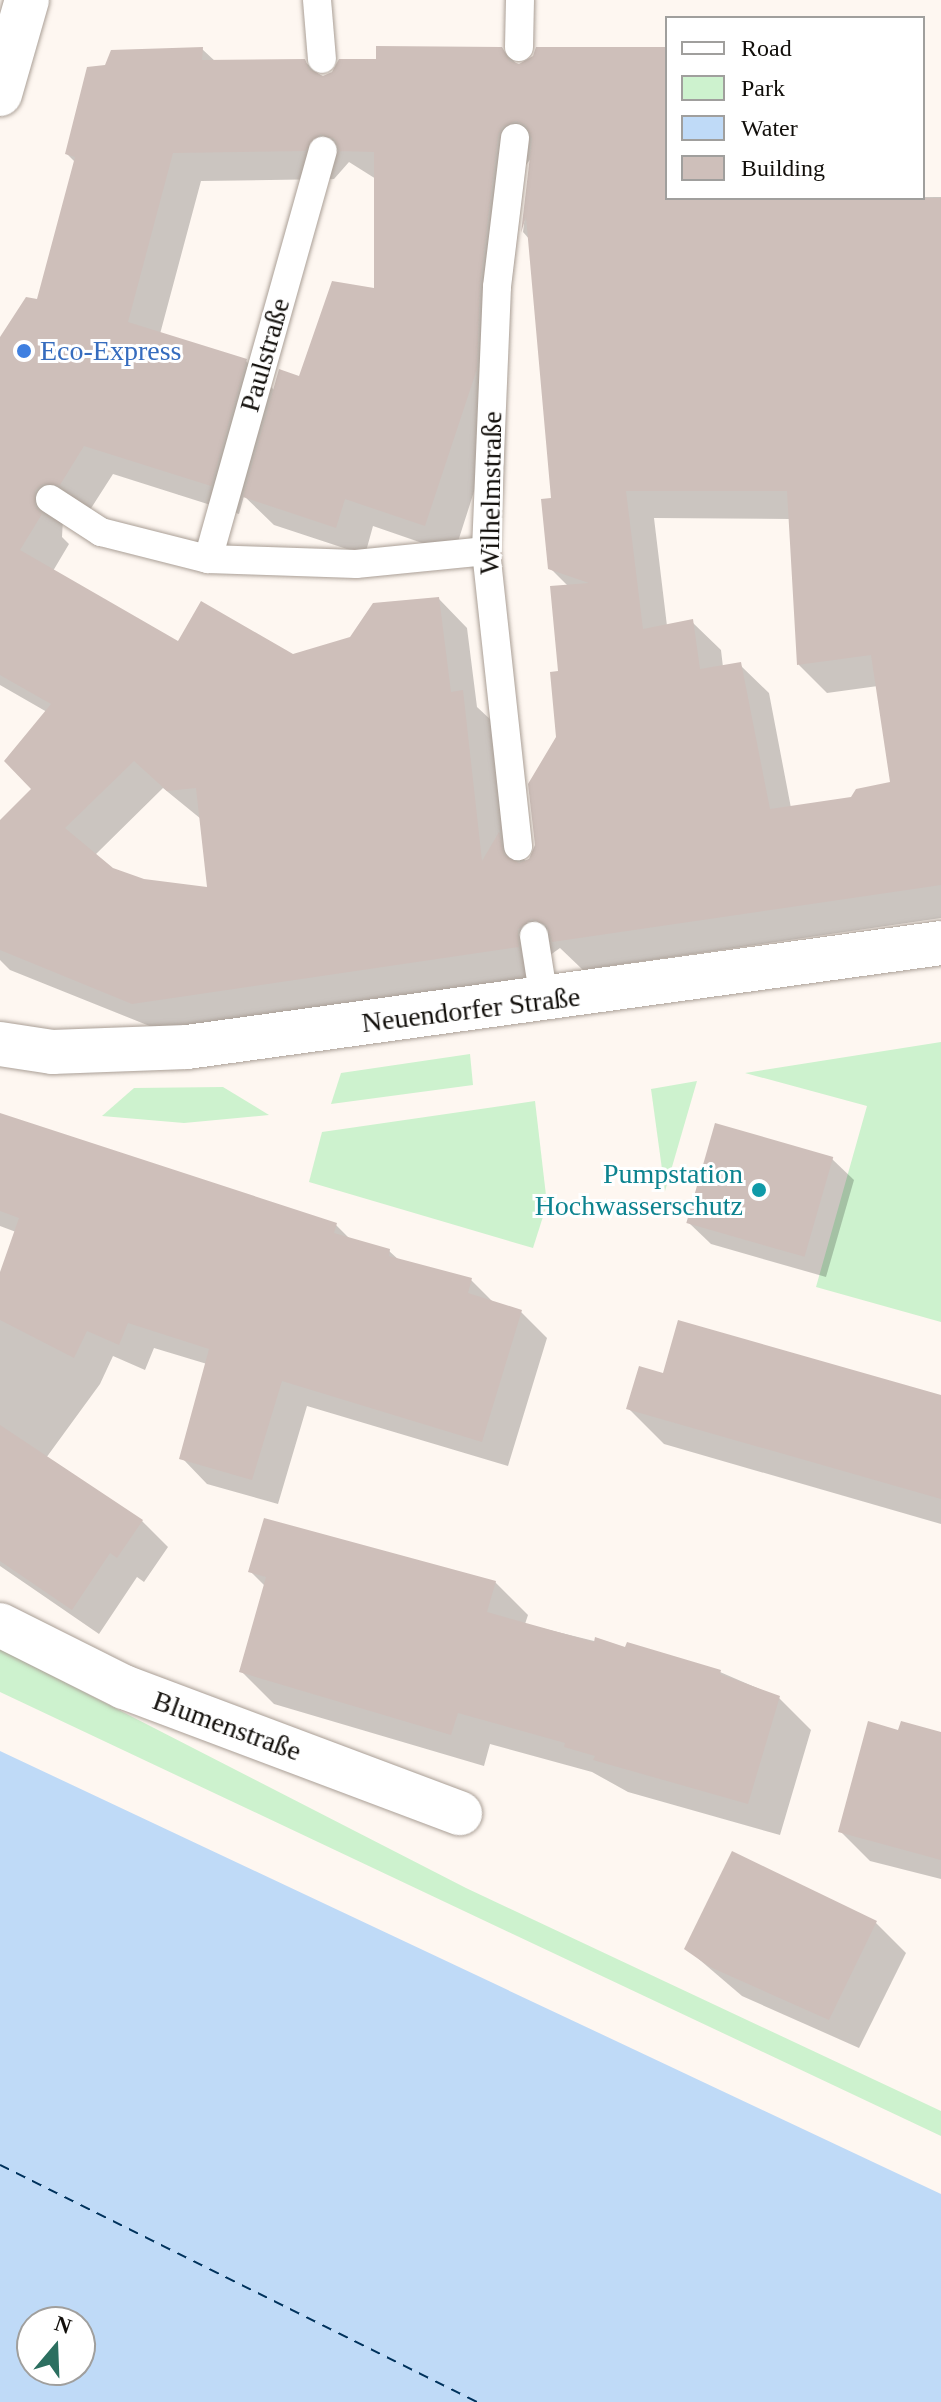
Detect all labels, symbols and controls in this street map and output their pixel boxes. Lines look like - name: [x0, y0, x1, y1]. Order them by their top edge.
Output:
- legend: [665, 16, 925, 200]
- text: Road: [741, 35, 792, 61]
- text: Park: [741, 75, 785, 101]
- text: Water: [741, 115, 798, 141]
- text: Building: [741, 155, 825, 181]
- street label: Paulstraße: [233, 294, 297, 416]
- place label: Eco-Express: [40, 334, 182, 368]
- marker: Eco-Express: [15, 342, 33, 360]
- street label: Wilhelmstraße: [473, 411, 509, 575]
- street label: Neuendorfer Straße: [360, 980, 582, 1040]
- place label: Pumpstation Hochwasserschutz: [535, 1157, 743, 1223]
- marker: Pumpstation Hochwasserschutz: [750, 1181, 768, 1199]
- street label: Blumenstraße: [148, 1684, 306, 1768]
- north arrow: [16, 2306, 96, 2386]
- text: N: [52, 2310, 75, 2339]

